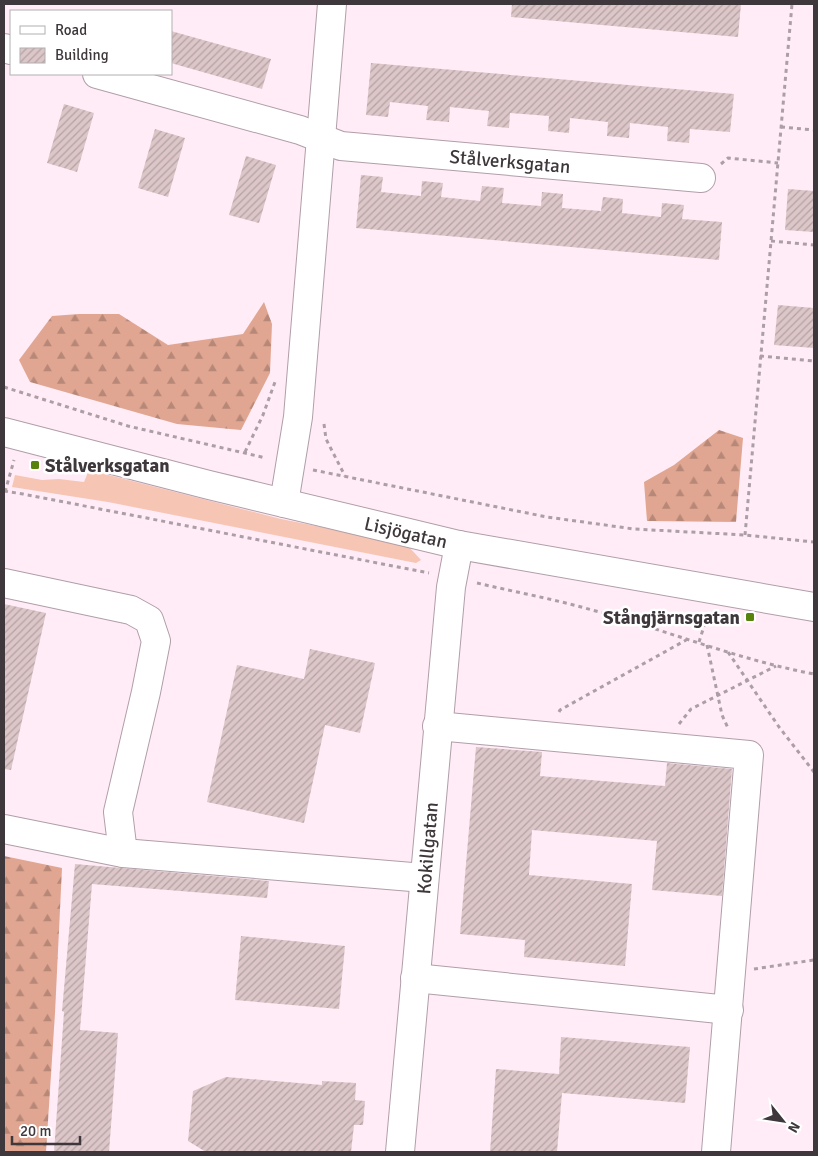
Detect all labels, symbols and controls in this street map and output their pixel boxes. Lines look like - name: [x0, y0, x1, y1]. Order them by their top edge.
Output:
- legend: [10, 10, 172, 75]
- text: Road: [55, 21, 87, 39]
- text: Building: [55, 46, 109, 64]
- street label: Stålverksgatan: [449, 145, 571, 179]
- place label: Stålverksgatan: [45, 454, 170, 478]
- marker: Stålverksgatan: [29, 459, 41, 471]
- street label: Lisjögatan: [362, 512, 450, 554]
- place label: Stångjärnsgatan: [603, 606, 740, 630]
- marker: Stångjärnsgatan: [744, 611, 756, 623]
- street label: Kokillgatan: [412, 801, 444, 895]
- north arrow: [758, 1096, 808, 1146]
- scale bar: [12, 1114, 80, 1146]
- text: N: [784, 1119, 804, 1136]
- text: 20 m: [20, 1122, 51, 1140]

